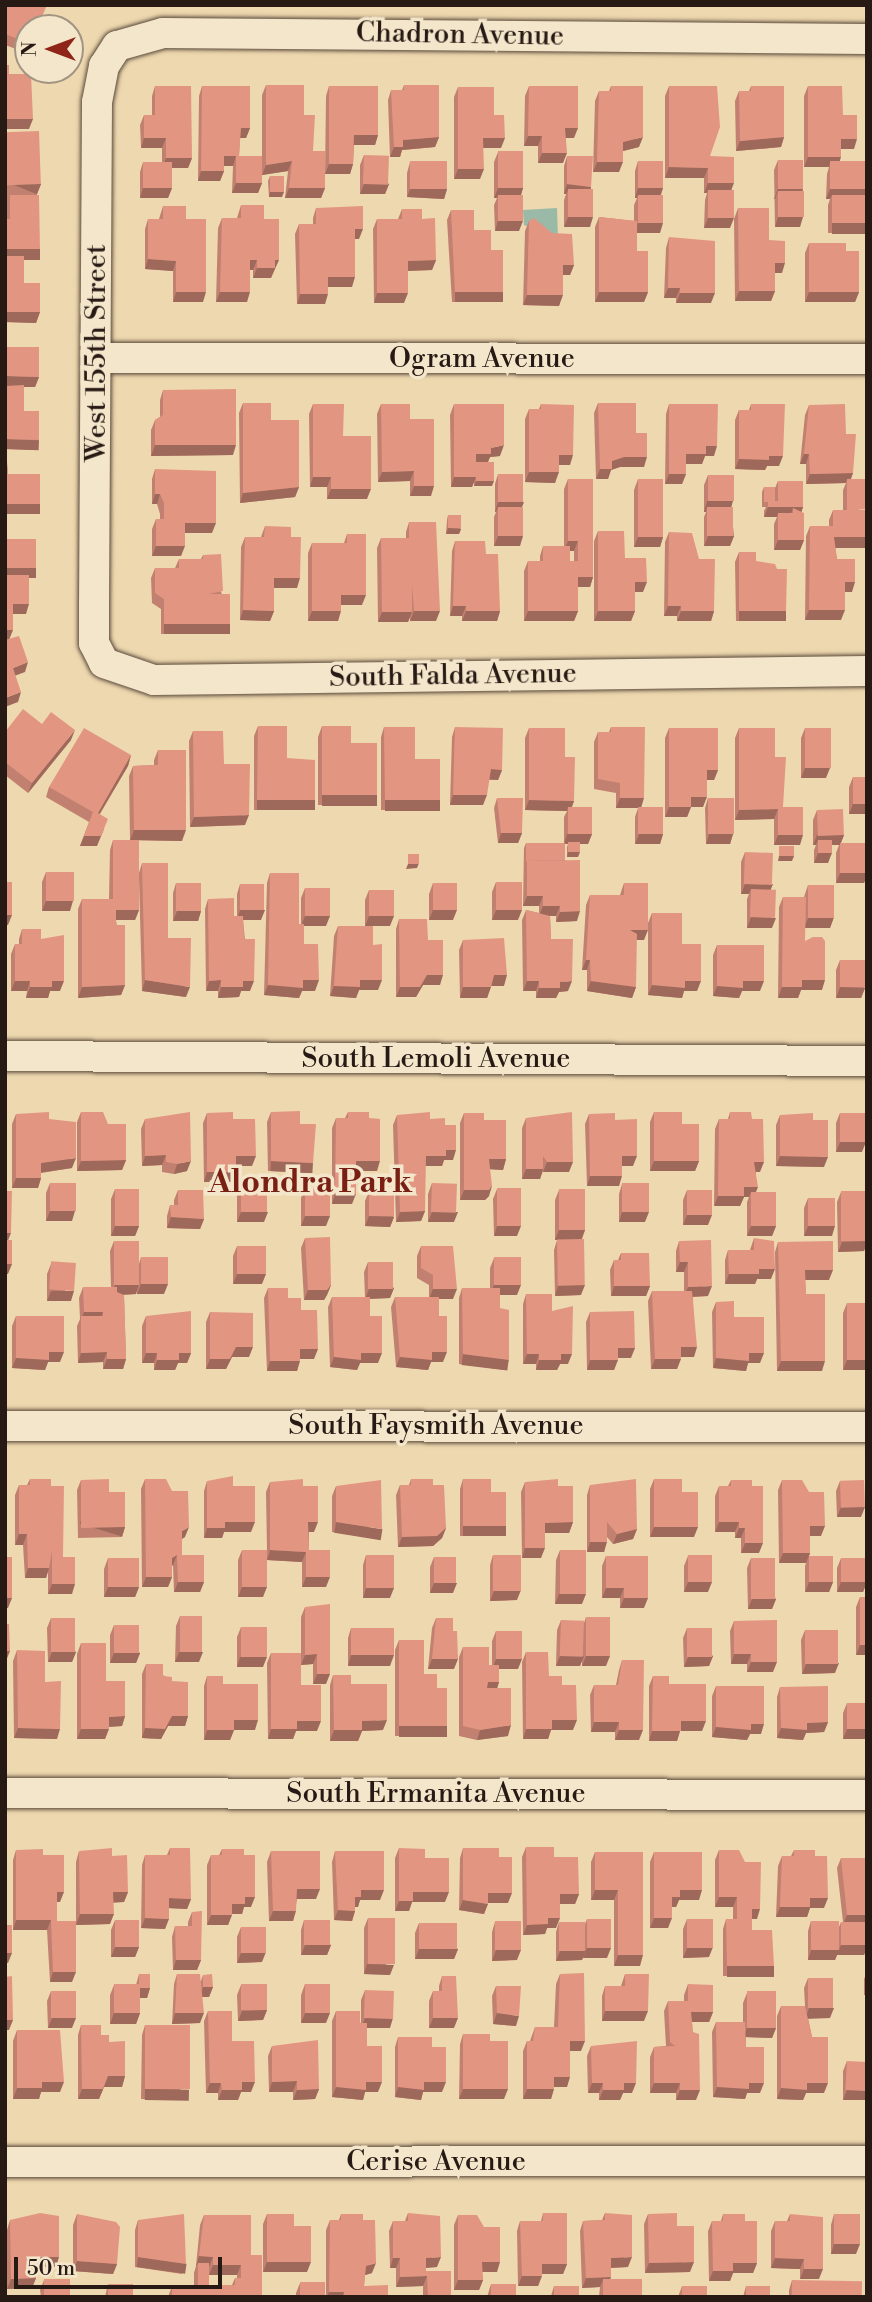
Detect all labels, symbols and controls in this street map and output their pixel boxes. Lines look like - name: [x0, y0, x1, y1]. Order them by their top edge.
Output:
- north arrow: [14, 14, 84, 84]
- street label: Chadron Avenue: [356, 16, 564, 54]
- text: N: [18, 41, 42, 57]
- street label: West 155th Street: [80, 244, 114, 462]
- street label: Ogram Avenue: [389, 342, 575, 376]
- street label: South Falda Avenue: [329, 657, 577, 695]
- street label: South Lemoli Avenue: [302, 1042, 570, 1076]
- district label: Alondra Park: [208, 1163, 412, 1201]
- street label: South Faysmith Avenue: [288, 1409, 584, 1443]
- street label: South Ermanita Avenue: [286, 1777, 586, 1811]
- street label: Cerise Avenue: [346, 2145, 526, 2179]
- scale bar: [18, 2242, 226, 2286]
- text: 50 m: [27, 2256, 75, 2282]

